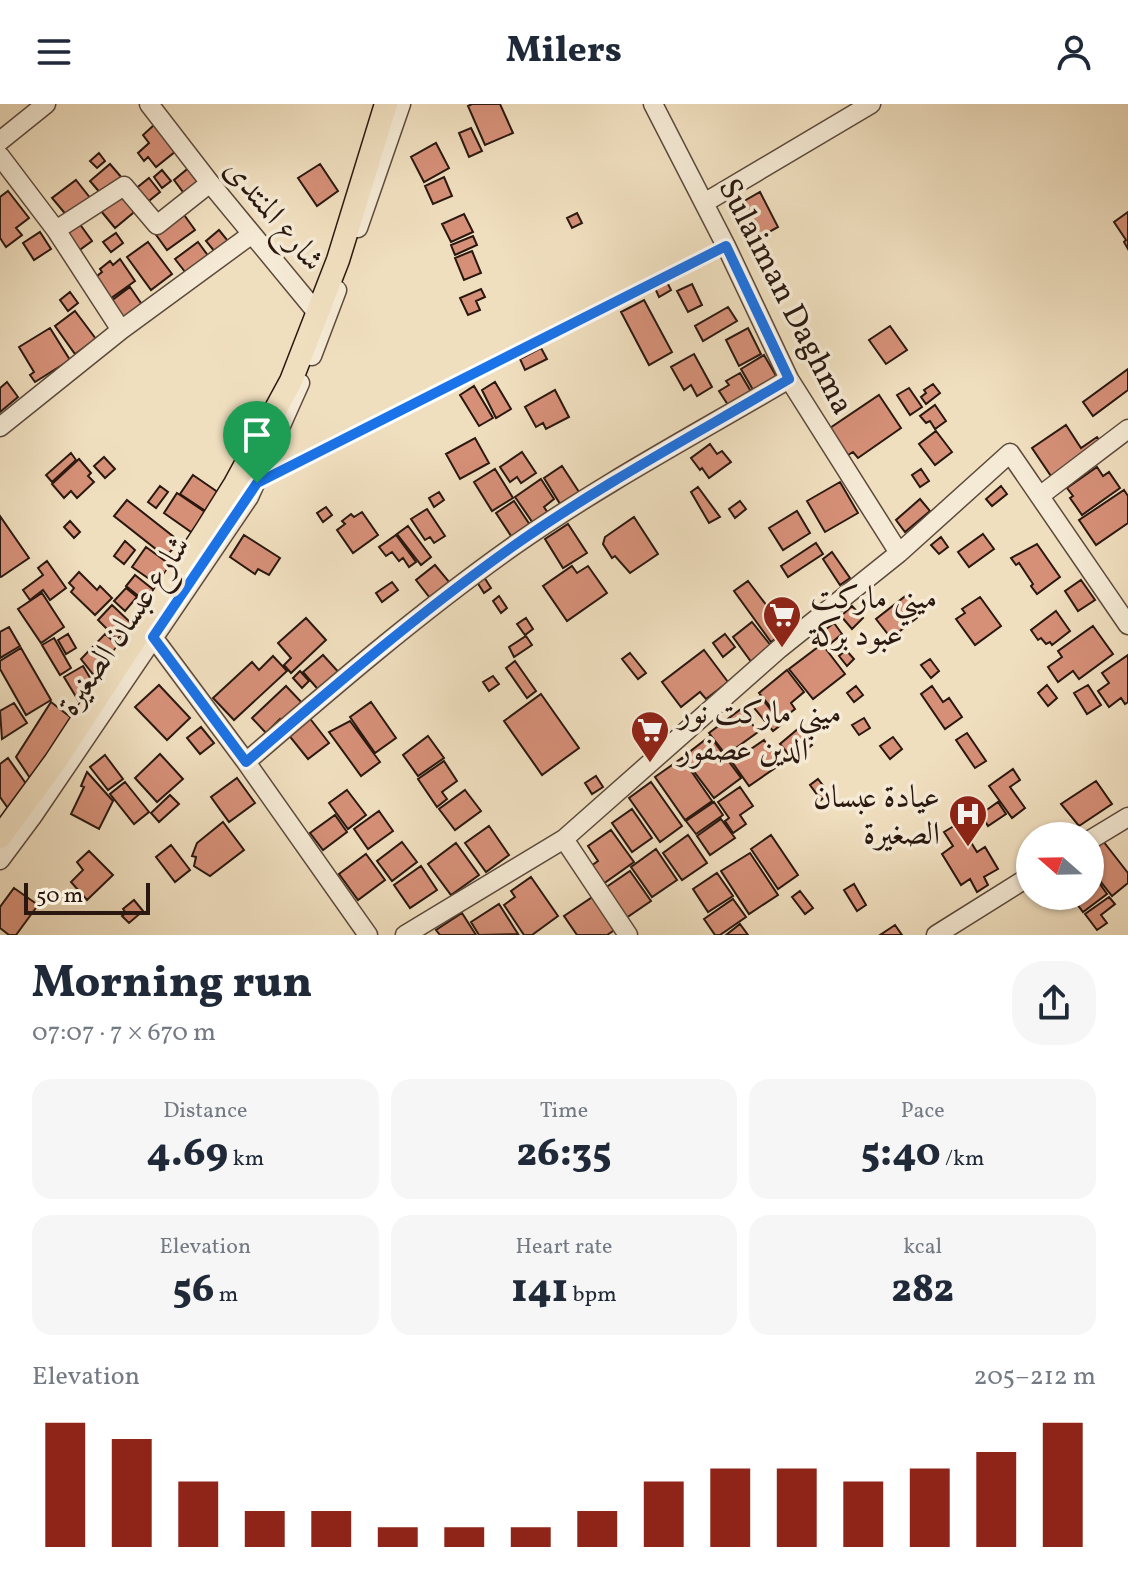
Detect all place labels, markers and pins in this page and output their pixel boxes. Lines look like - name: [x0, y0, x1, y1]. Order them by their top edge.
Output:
- pin: [223, 401, 291, 483]
- place label: ميني ماركت عبود بركة: [808, 578, 937, 659]
- supermarket icon: ميني ماركت عبود بركة: [761, 594, 803, 649]
- place label: ميني ماركت نور الدين عصفور: [675, 693, 841, 774]
- supermarket icon: ميني ماركت نور الدين عصفور: [629, 709, 671, 764]
- place label: عيادة عبسان الصغيرة: [813, 777, 940, 858]
- hospital icon: عيادة عبسان الصغيرة: [947, 793, 989, 848]

